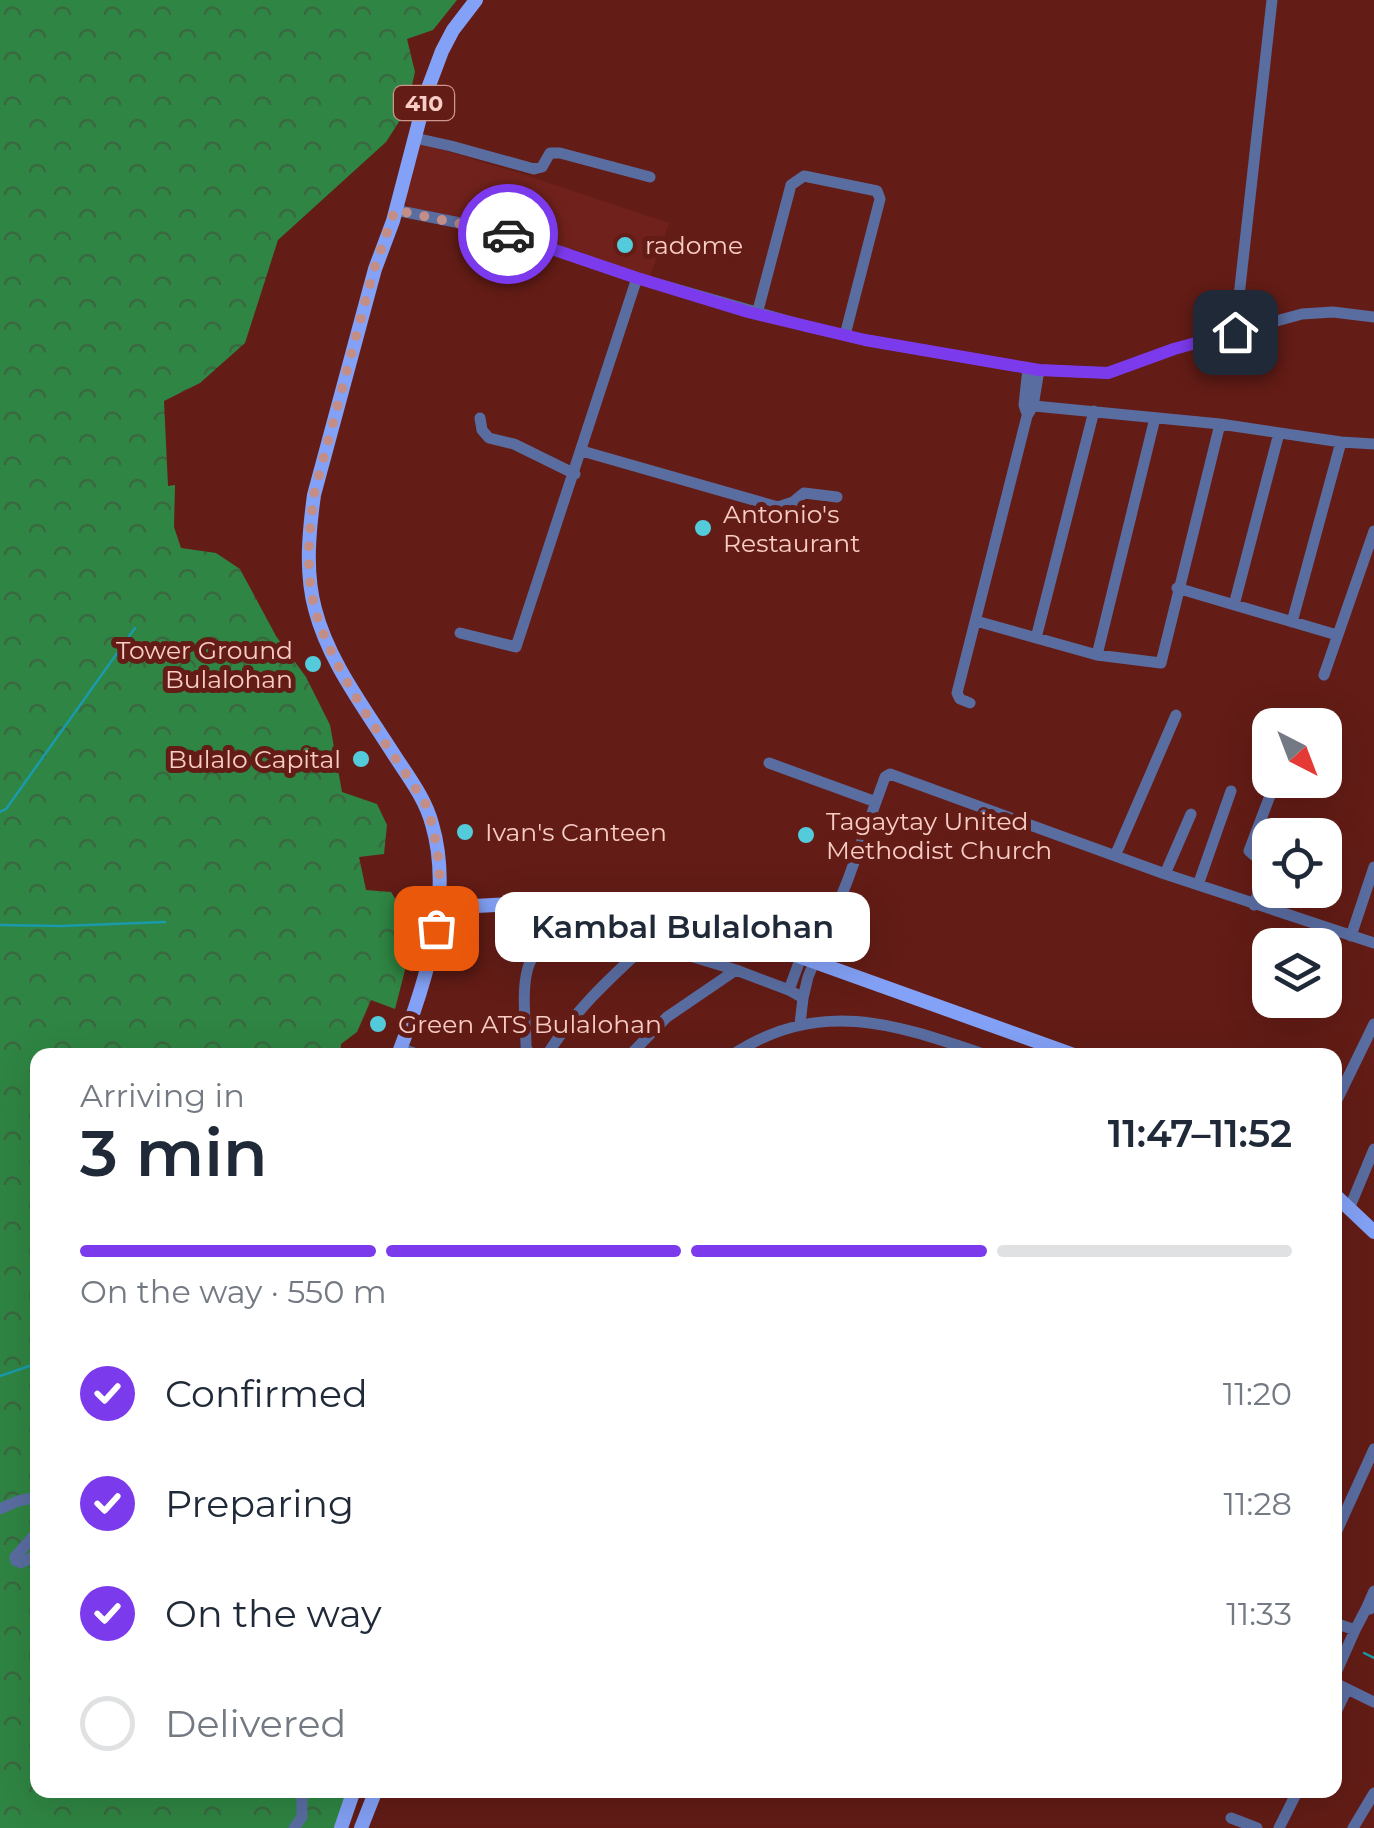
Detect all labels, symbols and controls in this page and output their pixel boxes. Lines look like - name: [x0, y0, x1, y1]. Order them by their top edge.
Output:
- road number: 410: [394, 86, 454, 120]
- courier: [458, 184, 558, 284]
- icon: car: [481, 207, 536, 262]
- place label: radome: [645, 230, 743, 260]
- marker: radome: [614, 234, 636, 256]
- pin: [1193, 290, 1278, 375]
- icon: home: [1208, 305, 1263, 360]
- place label: Antonio's Restaurant: [723, 499, 860, 558]
- marker: Antonio's Restaurant: [692, 517, 714, 539]
- place label: Tower Ground Bulalohan: [116, 635, 293, 694]
- marker: Tower Ground Bulalohan: [302, 653, 324, 675]
- north arrow: [1252, 708, 1342, 798]
- map controls: [1252, 708, 1342, 1018]
- place label: Bulalo Capital: [168, 744, 341, 774]
- marker: Bulalo Capital: [350, 748, 372, 770]
- place label: Tagaytay United Methodist Church: [826, 806, 1052, 865]
- place label: Ivan's Canteen: [485, 817, 667, 847]
- button: locate: [1252, 818, 1342, 908]
- marker: Ivan's Canteen: [454, 821, 476, 843]
- marker: Tagaytay United Methodist Church: [795, 824, 817, 846]
- pin: [394, 886, 479, 971]
- callout: Kambal Bulalohan: [496, 893, 871, 963]
- icon: bag: [409, 901, 464, 956]
- text: Kambal Bulalohan: [531, 907, 834, 946]
- button: layers: [1252, 928, 1342, 1018]
- place label: Green ATS Bulalohan: [398, 1009, 662, 1039]
- marker: Green ATS Bulalohan: [367, 1013, 389, 1035]
- text: Arriving in: [80, 1076, 245, 1115]
- text: 11:47–11:52: [1108, 1110, 1292, 1157]
- text: 3 min: [80, 1113, 268, 1192]
- text: On the way · 550 m: [80, 1272, 387, 1311]
- icon: check: [80, 1366, 135, 1421]
- text: Confirmed: [165, 1370, 368, 1417]
- text: 11:20: [1223, 1374, 1292, 1413]
- icon: check: [80, 1476, 135, 1531]
- text: Preparing: [165, 1480, 354, 1527]
- text: 11:28: [1224, 1484, 1292, 1523]
- icon: check: [80, 1586, 135, 1641]
- text: On the way: [165, 1590, 382, 1637]
- text: 11:33: [1226, 1594, 1292, 1633]
- text: Delivered: [165, 1700, 346, 1747]

